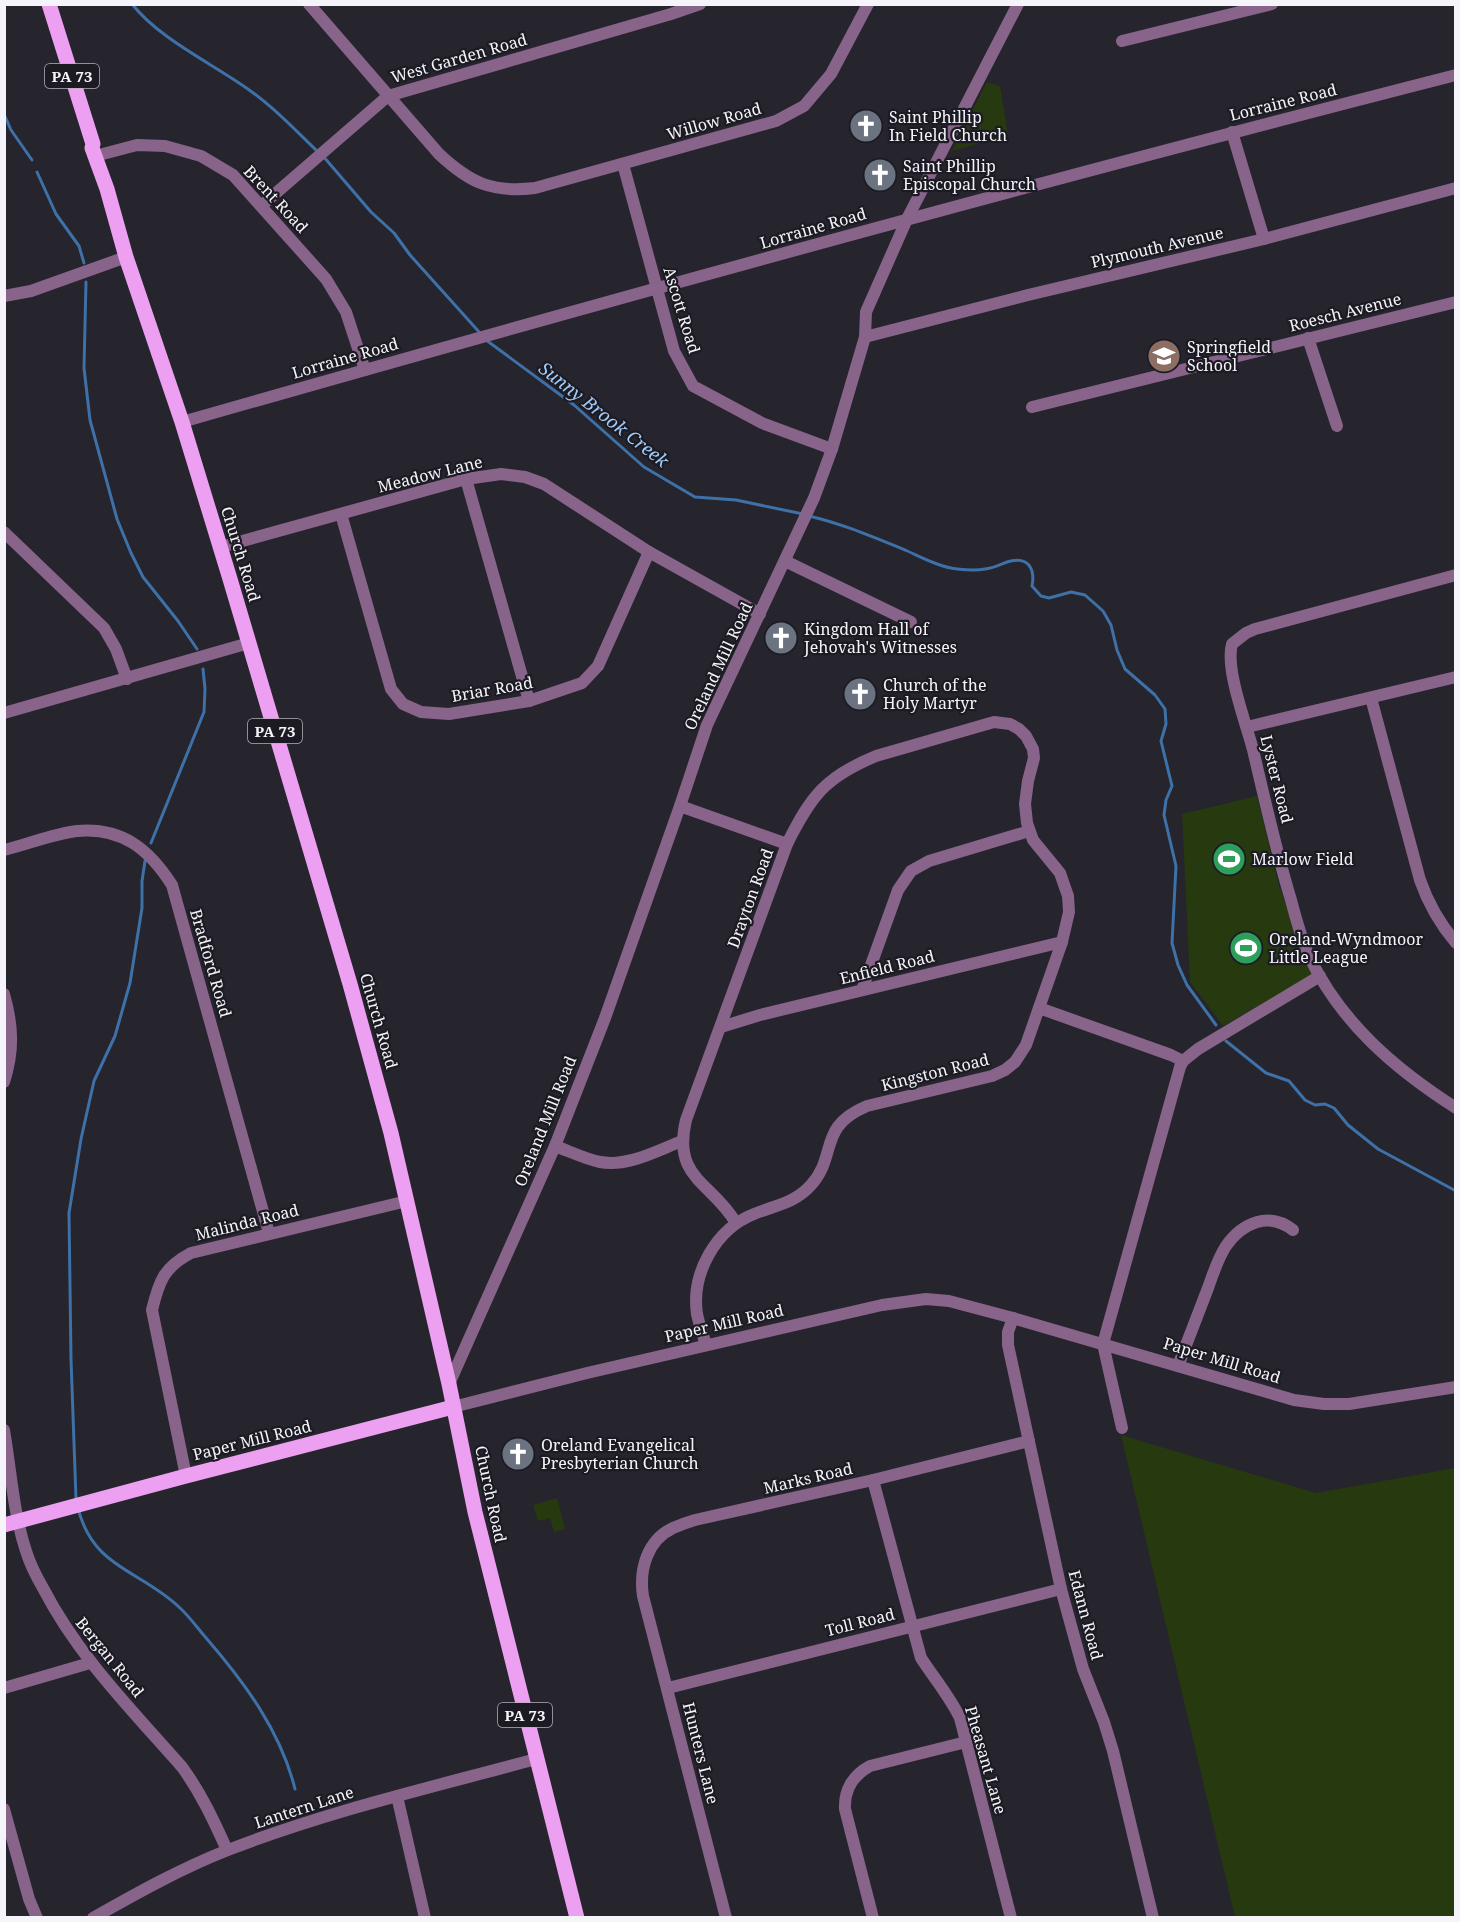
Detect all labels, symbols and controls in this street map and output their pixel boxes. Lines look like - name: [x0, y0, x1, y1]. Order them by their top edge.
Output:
- street label: West Garden Road: [388, 28, 530, 88]
- road number: PA 73: [45, 64, 99, 88]
- street label: Lorraine Road: [1227, 78, 1339, 126]
- street label: Willow Road: [664, 97, 764, 145]
- place label: Saint Phillip In Field Church: [889, 106, 1007, 146]
- church icon: Saint Phillip In Field Church: [848, 108, 884, 144]
- place label: Saint Phillip Episcopal Church: [903, 155, 1036, 195]
- church icon: Saint Phillip Episcopal Church: [862, 157, 898, 193]
- street label: Brent Road: [239, 160, 313, 238]
- street label: Lorraine Road: [757, 202, 869, 254]
- street label: Plymouth Avenue: [1089, 221, 1225, 273]
- street label: Ascott Road: [658, 264, 706, 356]
- street label: Roesch Avenue: [1287, 287, 1403, 337]
- street label: Lorraine Road: [289, 332, 401, 384]
- place label: Springfield School: [1187, 336, 1271, 376]
- school or university icon: Springfield School: [1146, 338, 1182, 374]
- water label: Sunny Brook Creek: [534, 356, 675, 473]
- street label: Meadow Lane: [375, 450, 485, 498]
- street label: Church Road: [216, 504, 266, 604]
- street label: Oreland Mill Road: [679, 598, 757, 734]
- place label: Kingdom Hall of Jehovah's Witnesses: [803, 618, 957, 658]
- church icon: Kingdom Hall of Jehovah's Witnesses: [763, 620, 799, 656]
- street label: Briar Road: [450, 671, 535, 707]
- place label: Church of the Holy Martyr: [883, 674, 987, 714]
- church icon: Church of the Holy Martyr: [842, 676, 878, 712]
- road number: PA 73: [248, 719, 302, 743]
- street label: Lyster Road: [1255, 733, 1299, 826]
- sports icon: Marlow Field: [1211, 841, 1247, 877]
- street label: Drayton Road: [722, 845, 778, 951]
- place label: Marlow Field: [1252, 848, 1354, 870]
- street label: Bradford Road: [185, 906, 237, 1020]
- place label: Oreland-Wyndmoor Little League: [1269, 928, 1424, 968]
- sports icon: Oreland-Wyndmoor Little League: [1228, 930, 1264, 966]
- street label: Enfield Road: [837, 945, 937, 989]
- street label: Church Road: [355, 971, 403, 1072]
- street label: Kingston Road: [879, 1048, 991, 1096]
- street label: Oreland Mill Road: [509, 1052, 581, 1190]
- street label: Malinda Road: [193, 1198, 301, 1245]
- street label: Paper Mill Road: [662, 1299, 786, 1347]
- street label: Paper Mill Road: [1161, 1332, 1283, 1388]
- street label: Paper Mill Road: [190, 1415, 314, 1465]
- place label: Oreland Evangelical Presbyterian Church: [541, 1434, 699, 1474]
- church icon: Oreland Evangelical Presbyterian Church: [500, 1436, 536, 1472]
- street label: Church Road: [470, 1444, 512, 1545]
- street label: Marks Road: [761, 1457, 855, 1499]
- street label: Edann Road: [1063, 1568, 1109, 1663]
- street label: Toll Road: [823, 1603, 897, 1641]
- street label: Bergan Road: [71, 1612, 149, 1702]
- street label: Hunters Lane: [678, 1700, 724, 1806]
- road number: PA 73: [498, 1703, 552, 1727]
- street label: Pheasant Lane: [960, 1703, 1012, 1817]
- street label: Lantern Lane: [251, 1781, 357, 1833]

